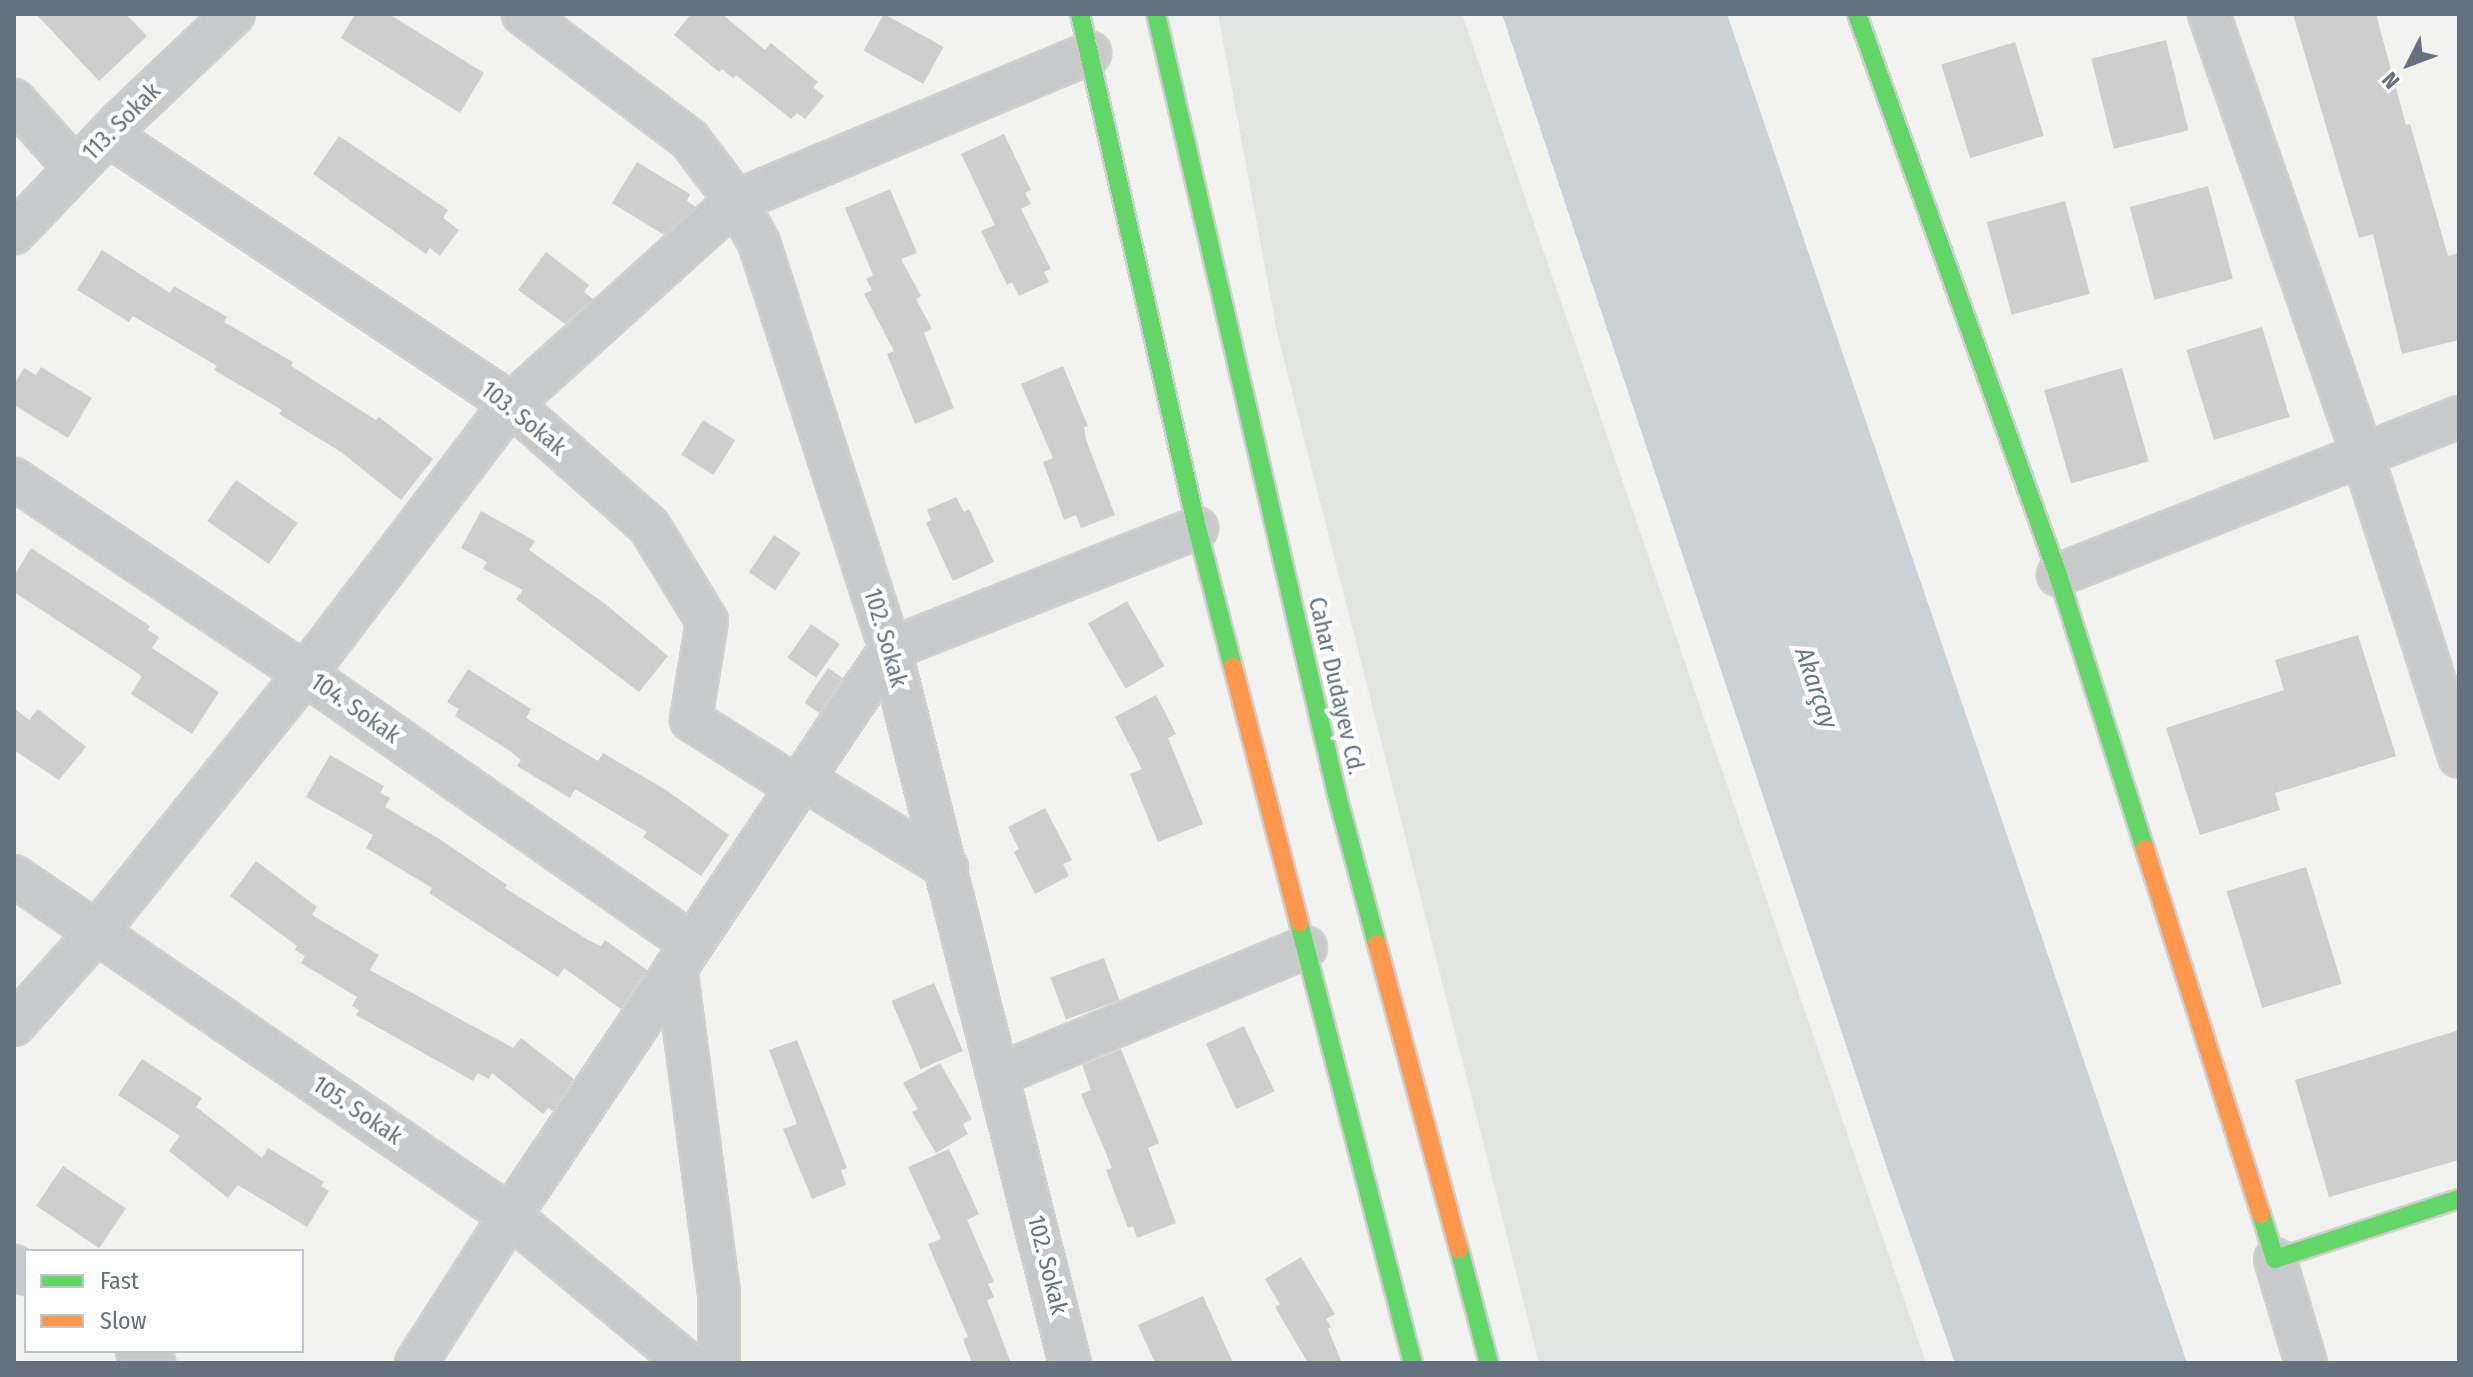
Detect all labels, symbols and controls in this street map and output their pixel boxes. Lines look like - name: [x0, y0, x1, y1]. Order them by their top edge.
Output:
- north arrow: [2369, 24, 2449, 104]
- text: N: [2376, 66, 2405, 94]
- street label: 113. Sokak: [77, 77, 167, 167]
- street label: 103. Sokak: [475, 376, 571, 462]
- street label: 102. Sokak: [857, 585, 913, 691]
- street label: Cahar Dudayev Cd.: [1302, 594, 1370, 778]
- water label: Akarçay: [1788, 643, 1844, 733]
- street label: 104. Sokak: [305, 668, 405, 750]
- street label: 105. Sokak: [307, 1071, 407, 1151]
- street label: 102. Sokak: [1021, 1212, 1073, 1318]
- legend: [24, 1249, 304, 1353]
- text: Fast: [100, 1267, 139, 1295]
- text: Slow: [100, 1307, 146, 1335]

